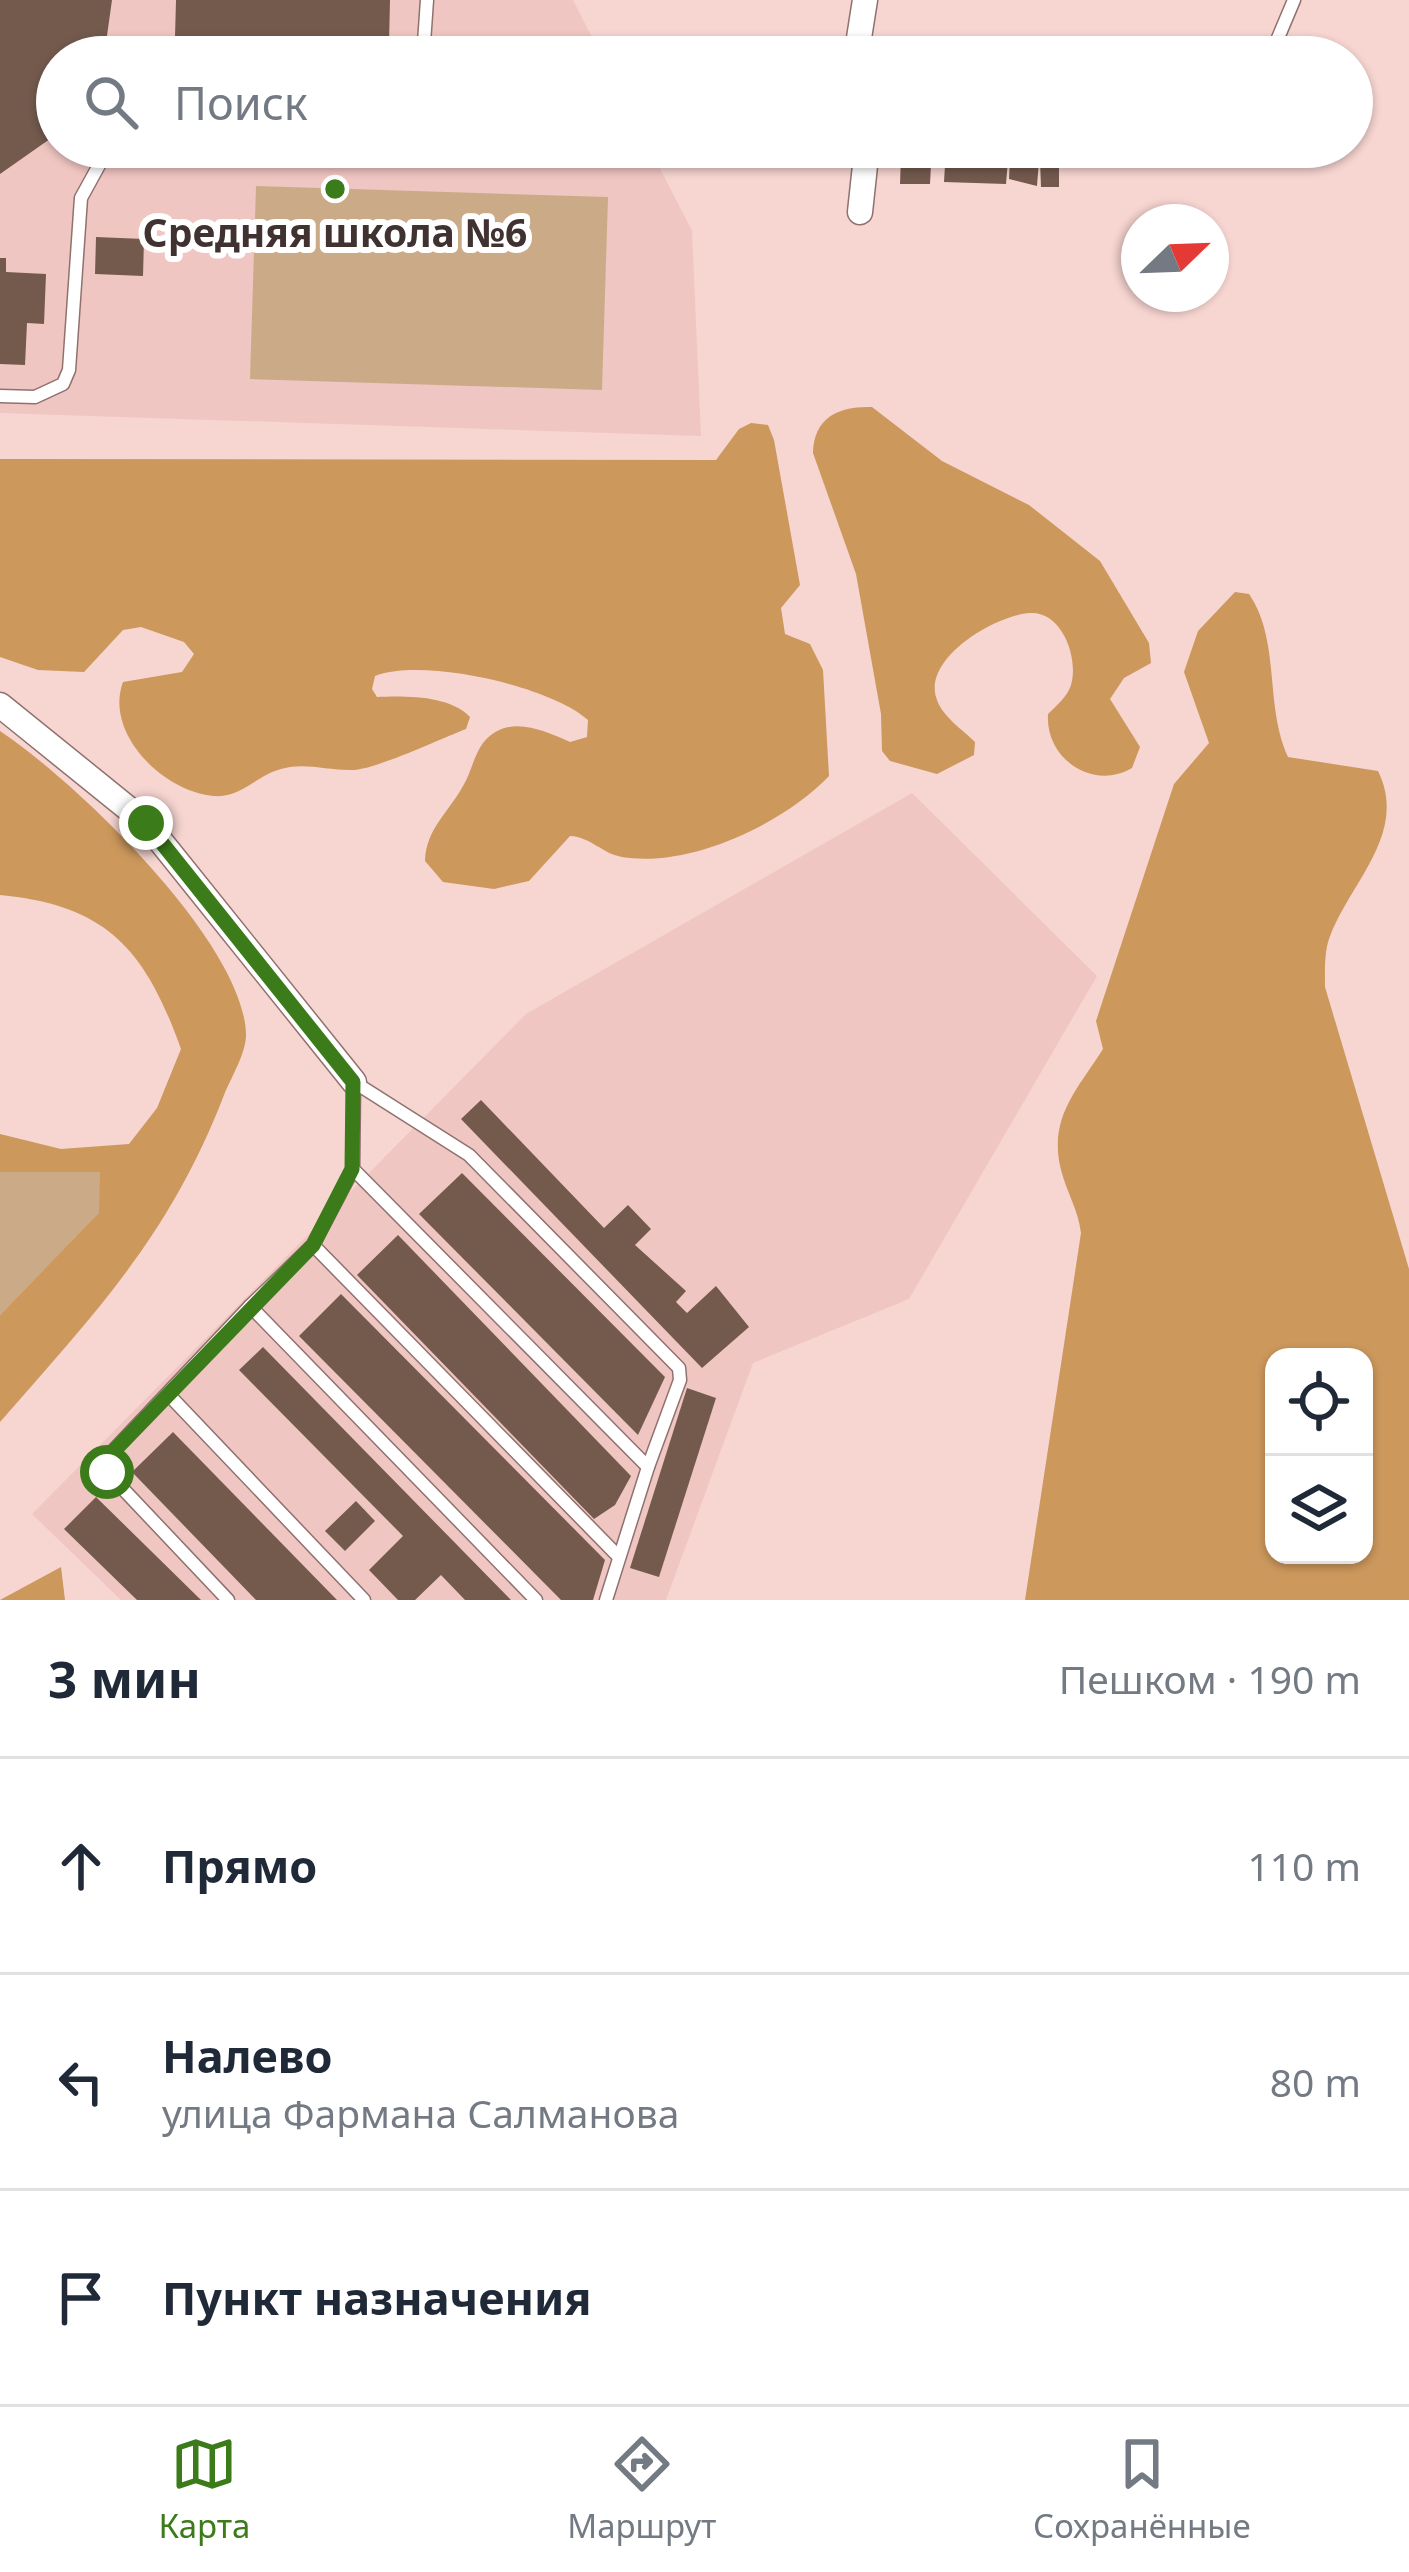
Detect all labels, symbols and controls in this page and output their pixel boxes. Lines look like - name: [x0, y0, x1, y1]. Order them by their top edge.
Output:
- search box: [36, 36, 1373, 168]
- icon: search: [78, 69, 144, 135]
- text: Поиск: [174, 72, 308, 133]
- marker: Средняя школа №6: [322, 176, 348, 202]
- north arrow: [1121, 204, 1229, 312]
- place label: Средняя школа №6: [143, 205, 527, 258]
- route end: [119, 796, 173, 850]
- map controls: [1265, 1348, 1373, 1564]
- button: locate: [1265, 1348, 1373, 1456]
- route start: [80, 1445, 134, 1499]
- button: layers: [1265, 1456, 1373, 1564]
- text: 3 мин: [48, 1643, 201, 1713]
- text: Пешком · 190 m: [1059, 1652, 1361, 1705]
- icon: ahead: [48, 1833, 114, 1899]
- text: Прямо: [162, 1835, 317, 1896]
- text: 110 m: [1247, 1839, 1361, 1892]
- text: Налево: [162, 2025, 333, 2086]
- icon: left: [48, 2049, 114, 2115]
- text: 80 m: [1270, 2055, 1361, 2108]
- text: улица Фармана Салманова: [162, 2086, 679, 2139]
- icon: arrive: [48, 2265, 114, 2331]
- text: Пункт назначения: [162, 2267, 592, 2328]
- tab: Карта: [158, 2431, 250, 2548]
- tab: Маршрут: [567, 2431, 716, 2548]
- tab: Сохранённые: [1033, 2431, 1251, 2548]

